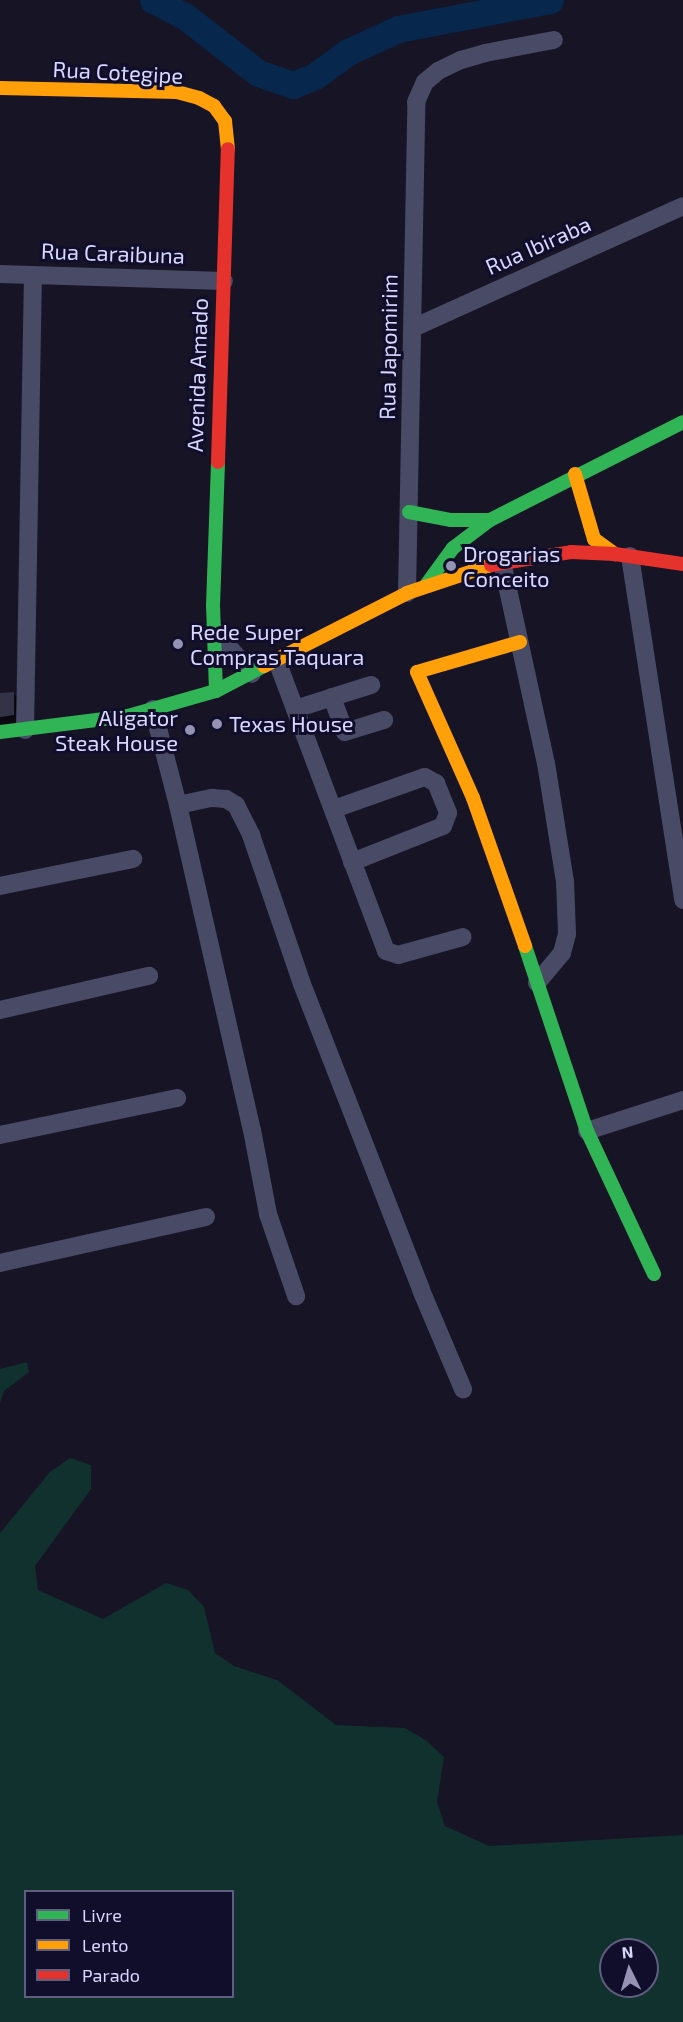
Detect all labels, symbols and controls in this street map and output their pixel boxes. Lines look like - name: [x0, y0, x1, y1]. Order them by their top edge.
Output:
- street label: Rua Cotegipe: [52, 55, 184, 89]
- street label: Rua Ibiraba: [481, 210, 595, 280]
- street label: Rua Caraibuna: [41, 237, 185, 269]
- street label: Rua Japomirim: [374, 274, 402, 420]
- street label: Avenida Amado: [181, 297, 213, 453]
- place label: Drogarias Conceito: [463, 540, 560, 592]
- marker: Drogarias Conceito: [444, 559, 458, 573]
- place label: Rede Super Compras Taquara: [190, 618, 365, 670]
- marker: Rede Super Compras Taquara: [171, 637, 185, 651]
- place label: Aligator Steak House: [55, 704, 178, 756]
- place label: Texas House: [229, 711, 354, 737]
- marker: Texas House: [210, 717, 224, 731]
- marker: Aligator Steak House: [183, 723, 197, 737]
- legend: [24, 1890, 234, 1998]
- text: Livre: [82, 1904, 122, 1926]
- text: Lento: [82, 1934, 128, 1956]
- north arrow: [599, 1938, 659, 1998]
- text: N: [621, 1942, 634, 1962]
- text: Parado: [82, 1964, 140, 1986]

